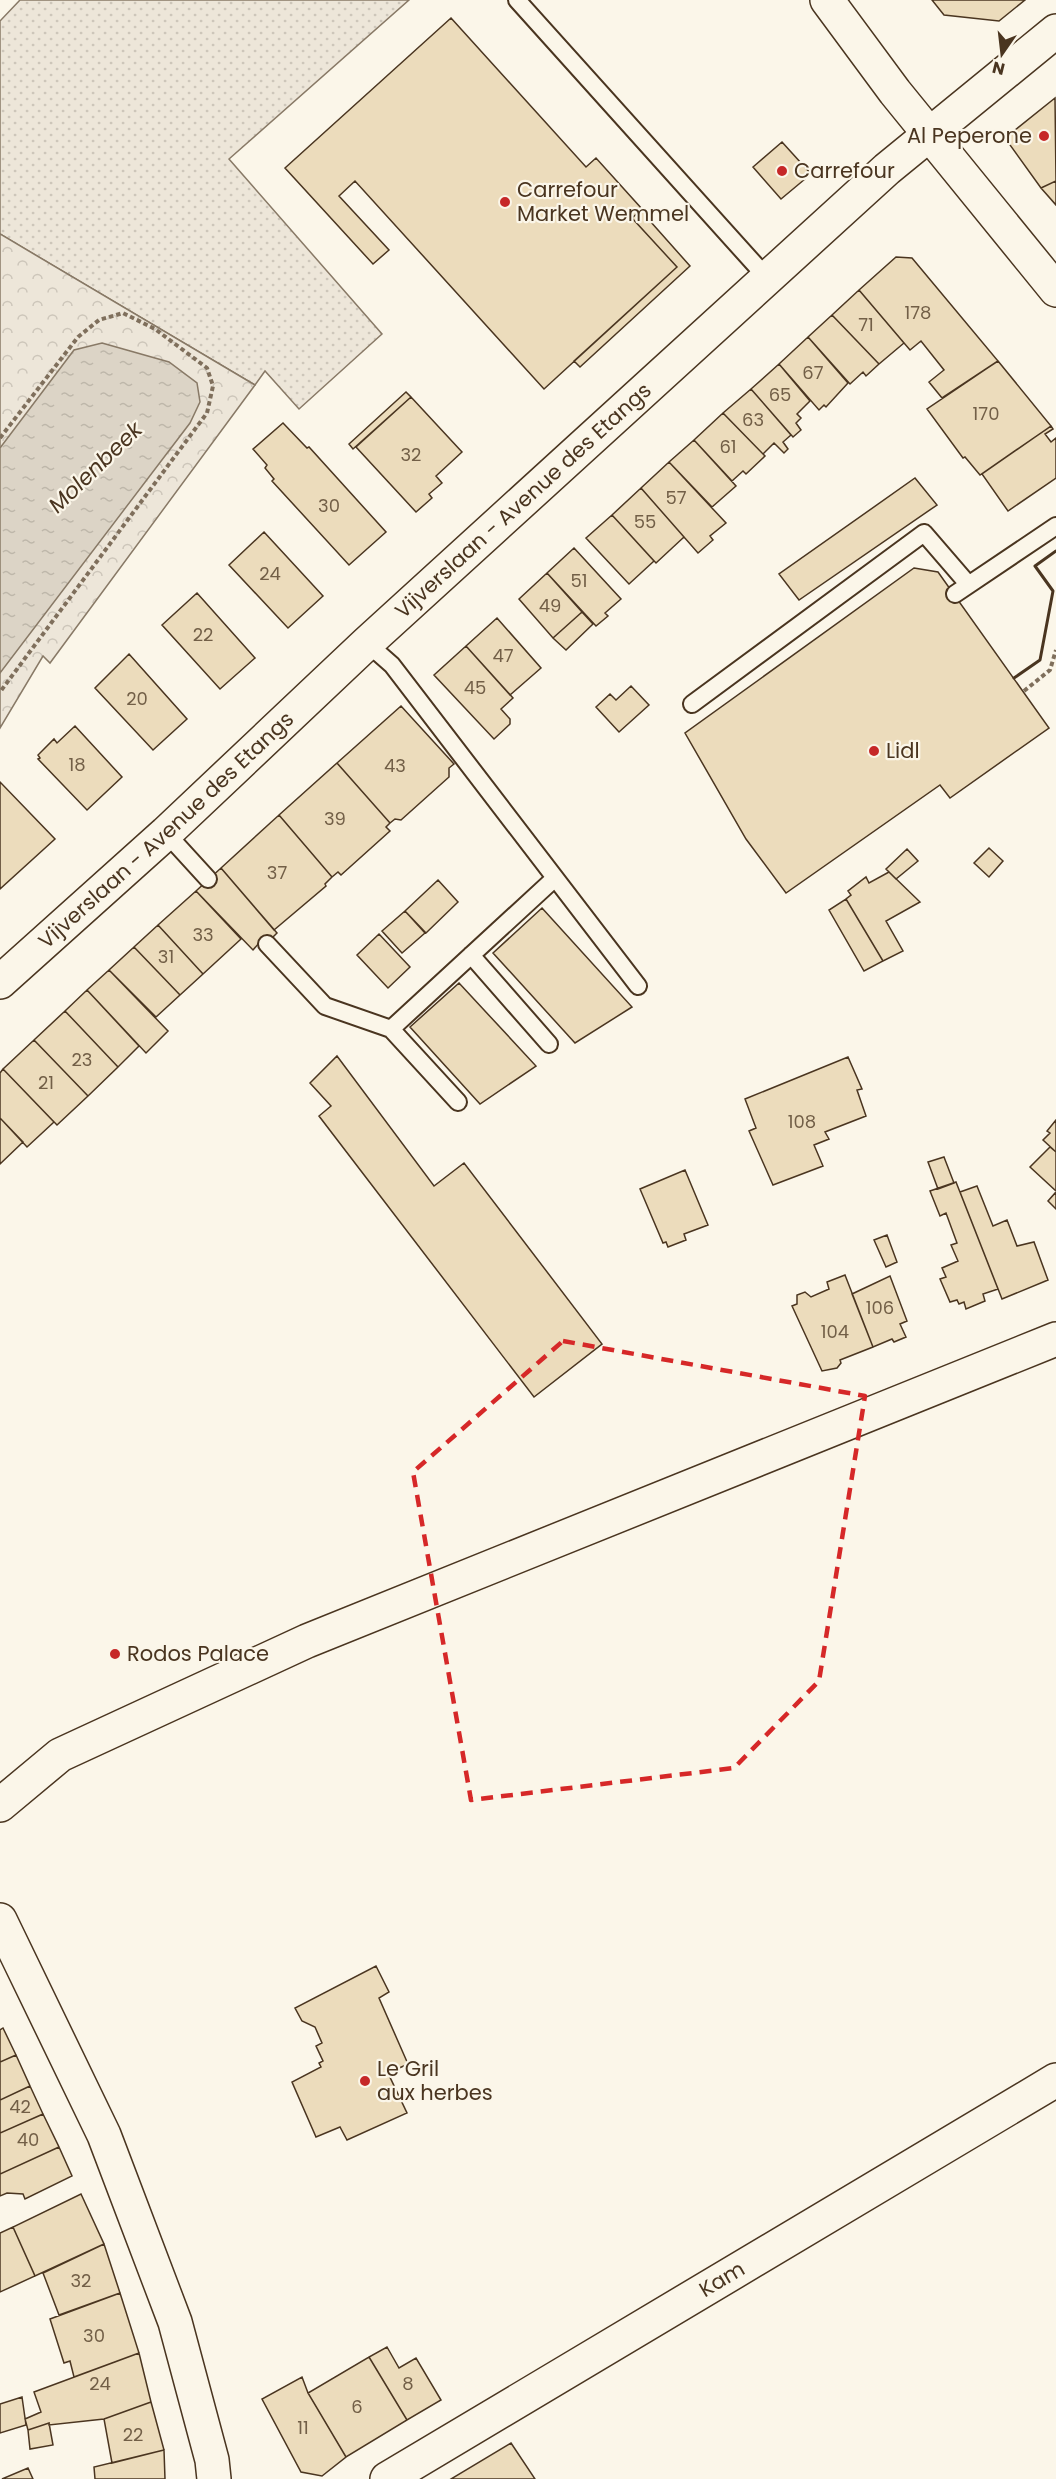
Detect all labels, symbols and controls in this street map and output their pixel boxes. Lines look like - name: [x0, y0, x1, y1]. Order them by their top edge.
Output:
- north arrow: [972, 24, 1032, 84]
- text: N: [990, 55, 1007, 81]
- place label: Al Peperone: [907, 121, 1032, 150]
- marker: Al Peperone: [1037, 129, 1051, 143]
- place label: Carrefour: [794, 156, 895, 185]
- marker: Carrefour: [775, 164, 789, 178]
- place label: Carrefour Market Wemmel: [517, 175, 689, 228]
- marker: Carrefour Market Wemmel: [498, 195, 512, 209]
- house number: 178: [905, 300, 931, 325]
- house number: 71: [858, 312, 874, 337]
- house number: 67: [802, 360, 824, 385]
- street label: Vijverslaan - Avenue des Etangs: [388, 376, 657, 625]
- house number: 65: [769, 382, 791, 407]
- house number: 170: [973, 401, 999, 426]
- house number: 63: [742, 407, 764, 432]
- water label: Molenbeek: [42, 413, 150, 520]
- house number: 61: [719, 434, 737, 459]
- house number: 32: [401, 442, 421, 467]
- house number: 57: [665, 485, 687, 510]
- house number: 30: [318, 493, 340, 518]
- house number: 55: [634, 509, 656, 534]
- house number: 24: [259, 561, 281, 586]
- house number: 51: [570, 568, 588, 593]
- house number: 49: [539, 593, 561, 618]
- house number: 22: [193, 622, 213, 647]
- house number: 47: [492, 643, 514, 668]
- house number: 45: [464, 675, 486, 700]
- house number: 20: [126, 686, 148, 711]
- street label: Vijverslaan - Avenue des Etangs: [32, 705, 300, 955]
- place label: Lidl: [886, 736, 920, 765]
- marker: Lidl: [867, 744, 881, 758]
- house number: 18: [68, 752, 86, 777]
- house number: 43: [384, 753, 406, 778]
- house number: 39: [324, 806, 346, 831]
- house number: 37: [267, 860, 287, 885]
- house number: 33: [192, 922, 214, 947]
- house number: 31: [158, 944, 174, 969]
- house number: 23: [72, 1047, 92, 1072]
- house number: 21: [38, 1070, 54, 1095]
- house number: 108: [788, 1109, 816, 1134]
- house number: 106: [866, 1295, 894, 1320]
- house number: 104: [821, 1319, 849, 1344]
- place label: Rodos Palace: [127, 1639, 269, 1668]
- marker: Rodos Palace: [108, 1647, 122, 1661]
- place label: Le Gril aux herbes: [377, 2054, 493, 2107]
- marker: Le Gril aux herbes: [358, 2074, 372, 2088]
- house number: 42: [9, 2094, 31, 2119]
- house number: 40: [17, 2127, 39, 2152]
- street label: Kam: [693, 2254, 750, 2304]
- house number: 32: [71, 2268, 91, 2293]
- house number: 30: [83, 2323, 105, 2348]
- house number: 24: [89, 2371, 111, 2396]
- house number: 8: [402, 2371, 414, 2396]
- house number: 6: [351, 2394, 363, 2419]
- house number: 11: [297, 2415, 309, 2440]
- house number: 22: [123, 2422, 143, 2447]

